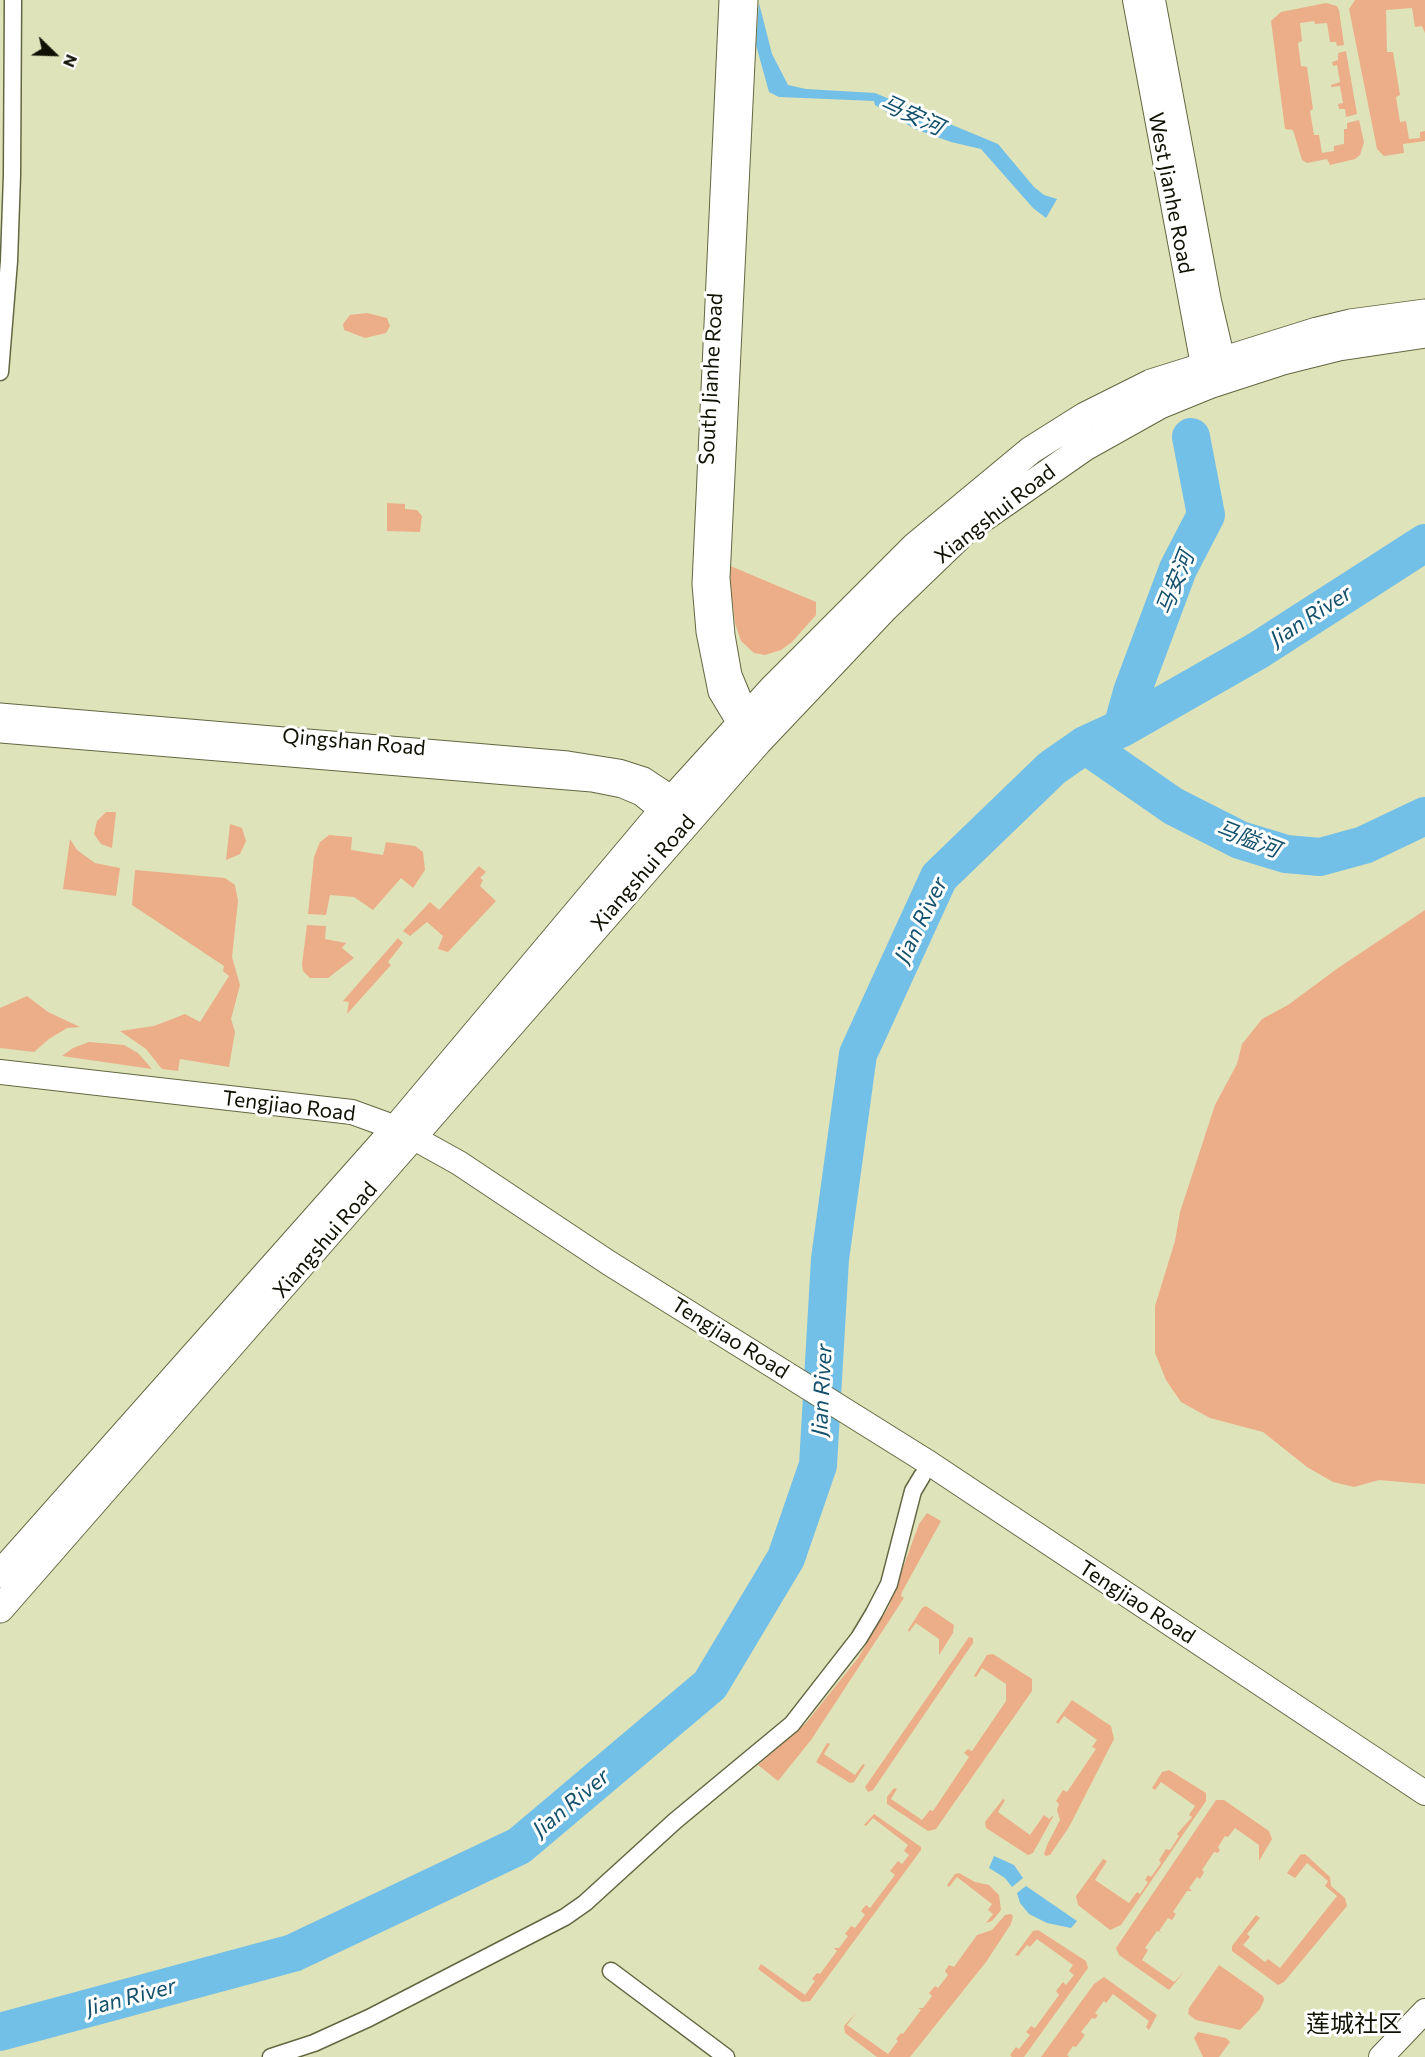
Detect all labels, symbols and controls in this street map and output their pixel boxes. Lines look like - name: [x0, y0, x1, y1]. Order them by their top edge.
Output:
- north arrow: [24, 24, 84, 84]
- text: N: [60, 52, 82, 70]
- water label: 马安河: [877, 89, 947, 141]
- street label: West Jianhe Road: [1143, 110, 1199, 276]
- street label: South Jianhe Road: [694, 292, 728, 466]
- street label: Xiangshui Road: [930, 459, 1060, 569]
- water label: 马安河: [1150, 547, 1200, 619]
- water label: Jian River: [1265, 580, 1357, 652]
- street label: Qingshan Road: [281, 723, 427, 761]
- street label: Xiangshui Road: [586, 810, 700, 936]
- water label: 马隘河: [1212, 815, 1284, 863]
- water label: Jian River: [889, 873, 953, 967]
- street label: Tengjiao Road: [221, 1085, 357, 1127]
- street label: Xiangshui Road: [268, 1177, 382, 1303]
- street label: Tengjiao Road: [667, 1292, 793, 1384]
- water label: Jian River: [806, 1343, 838, 1437]
- street label: Tengjiao Road: [1074, 1555, 1200, 1649]
- water label: Jian River: [527, 1763, 615, 1843]
- water label: Jian River: [83, 1972, 179, 2022]
- district label: 莲城社区: [1306, 2010, 1402, 2038]

